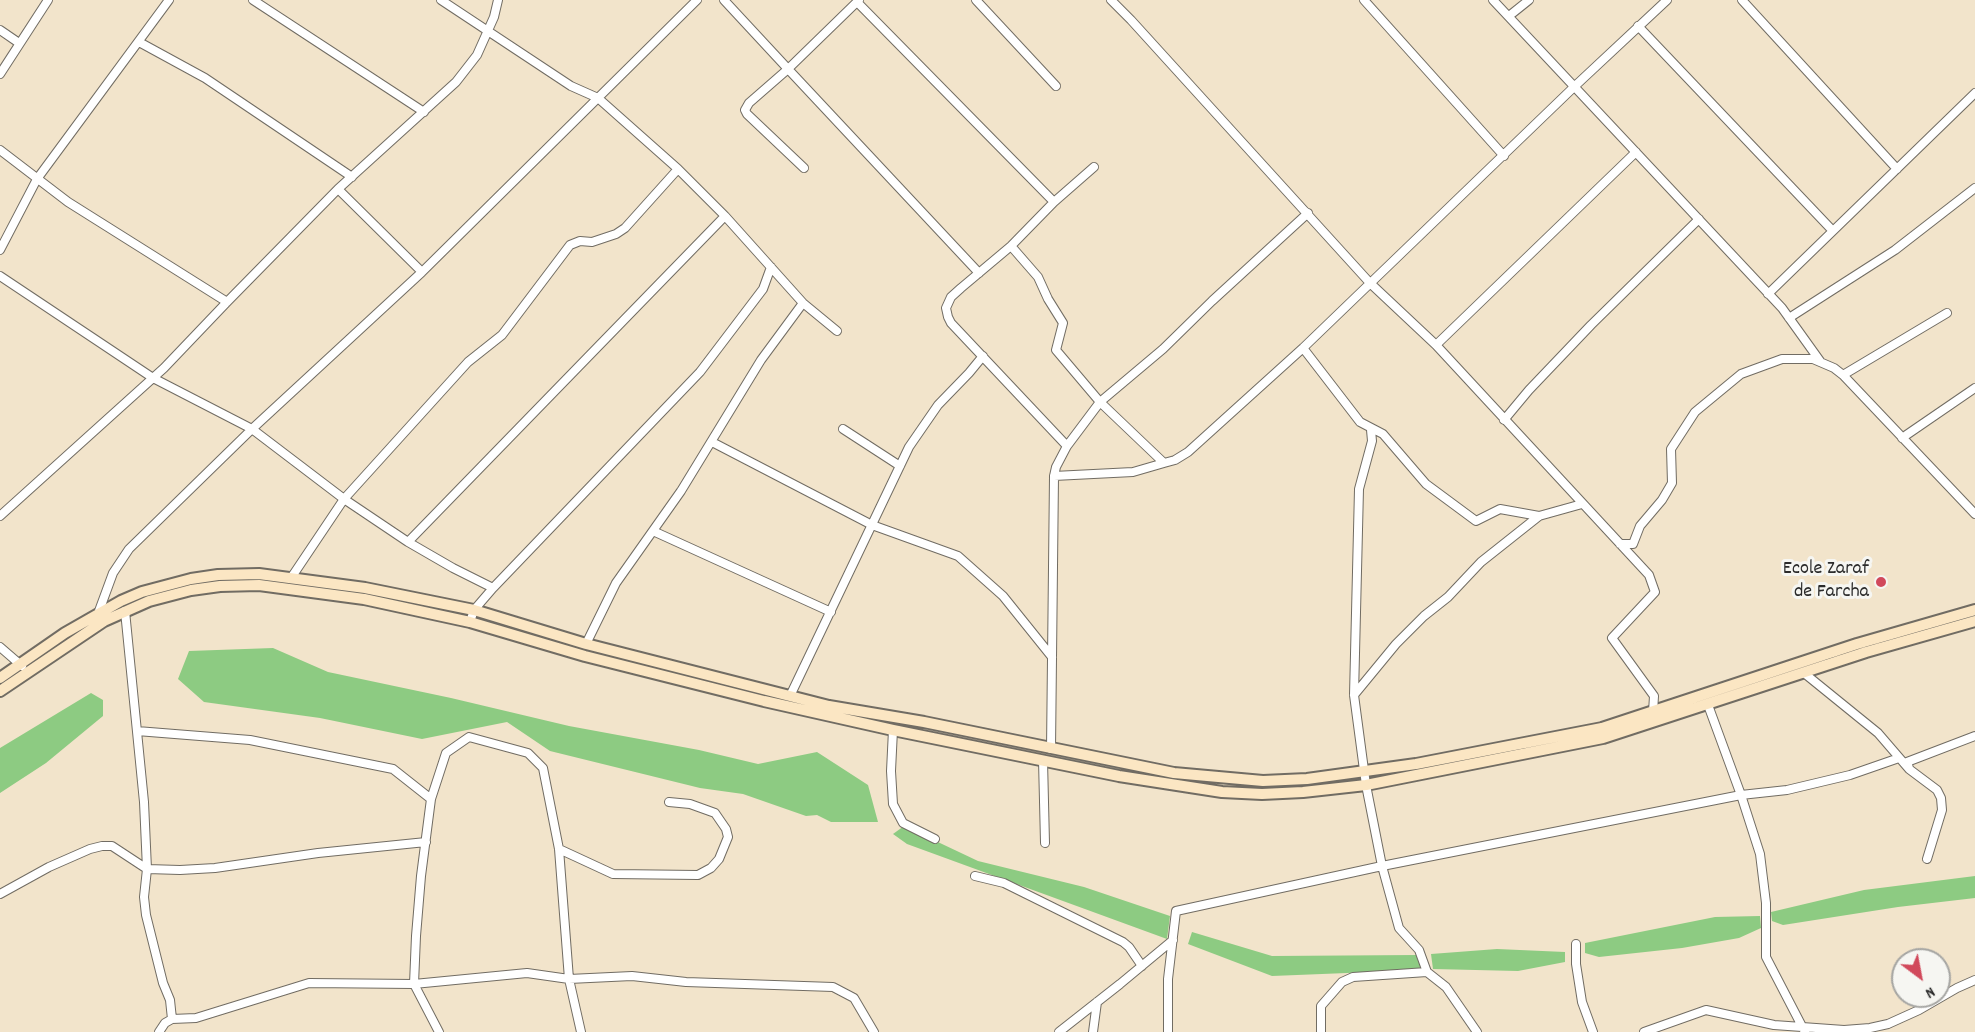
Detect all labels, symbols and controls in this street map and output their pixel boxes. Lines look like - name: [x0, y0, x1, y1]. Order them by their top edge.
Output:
- place label: Ecole Zaraf de Farcha: [1783, 558, 1869, 605]
- marker: Ecole Zaraf de Farcha: [1874, 575, 1888, 589]
- north arrow: [1891, 948, 1951, 1008]
- text: N: [1920, 980, 1939, 1004]

